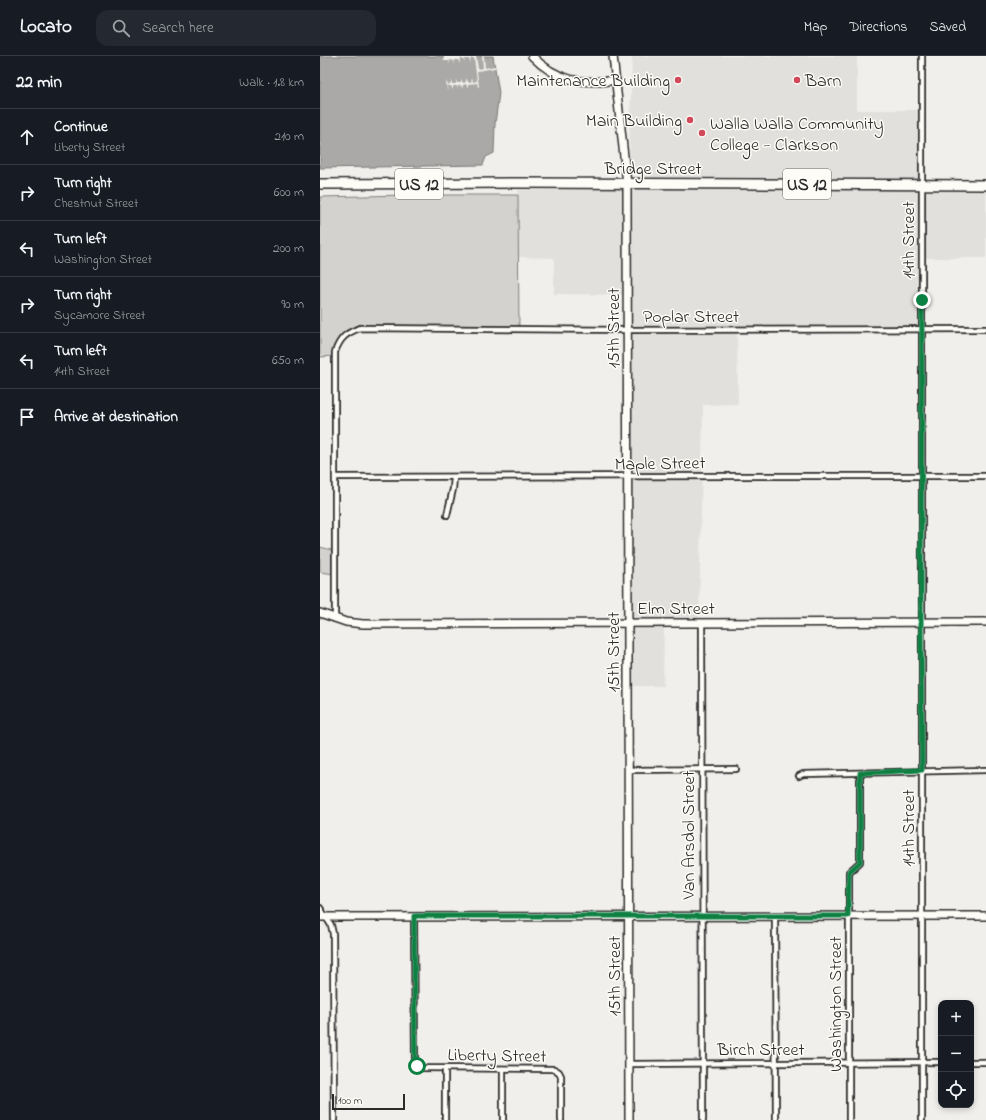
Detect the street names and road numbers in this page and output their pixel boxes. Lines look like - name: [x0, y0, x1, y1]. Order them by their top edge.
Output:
- street label: Bridge Street: [603, 157, 702, 184]
- road number: US 12: [395, 169, 443, 199]
- road number: US 12: [783, 169, 831, 199]
- street label: 14th Street: [897, 201, 923, 279]
- street label: 15th Street: [602, 288, 628, 368]
- street label: Poplar Street: [643, 305, 739, 331]
- street label: Maple Street: [614, 451, 706, 479]
- street label: Elm Street: [637, 597, 715, 623]
- street label: 15th Street: [602, 612, 628, 692]
- street label: Van Arsdol Street: [677, 770, 703, 901]
- street label: 14th Street: [897, 789, 923, 867]
- street label: 15th Street: [603, 936, 629, 1016]
- street label: Washington Street: [824, 936, 851, 1072]
- street label: Birch Street: [716, 1038, 805, 1064]
- street label: Liberty Street: [447, 1043, 547, 1071]

